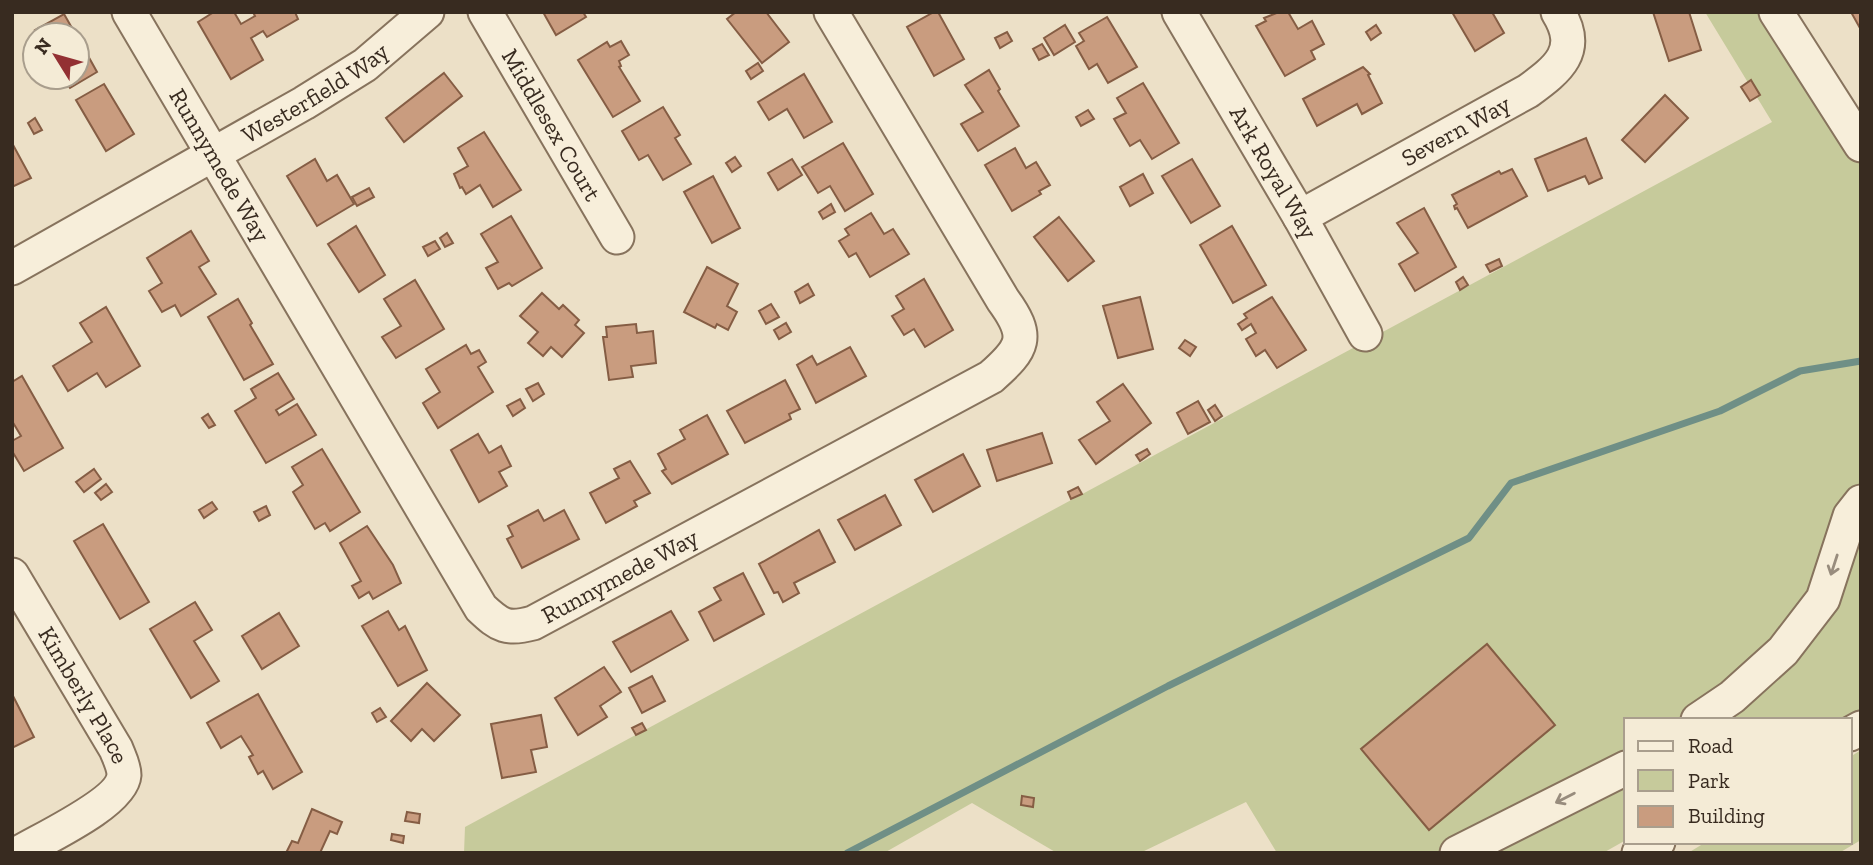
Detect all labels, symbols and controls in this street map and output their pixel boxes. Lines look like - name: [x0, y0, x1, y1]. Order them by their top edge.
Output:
- north arrow: [21, 21, 91, 91]
- text: N: [29, 33, 56, 59]
- street label: Westerfield Way: [237, 36, 395, 149]
- street label: Middlesex Court: [496, 43, 608, 206]
- street label: Runnymede Way: [163, 83, 277, 248]
- street label: Severn Way: [1396, 88, 1516, 172]
- street label: Ark Royal Way: [1223, 100, 1325, 244]
- street label: Runnymede Way: [536, 522, 704, 630]
- one-way arrow: [1827, 553, 1840, 575]
- street label: Kimberly Place: [32, 621, 135, 768]
- legend: [1624, 718, 1852, 844]
- text: Road: [1688, 733, 1734, 758]
- text: Park: [1688, 768, 1730, 793]
- one-way arrow: [1555, 792, 1576, 806]
- text: Building: [1688, 803, 1765, 828]

